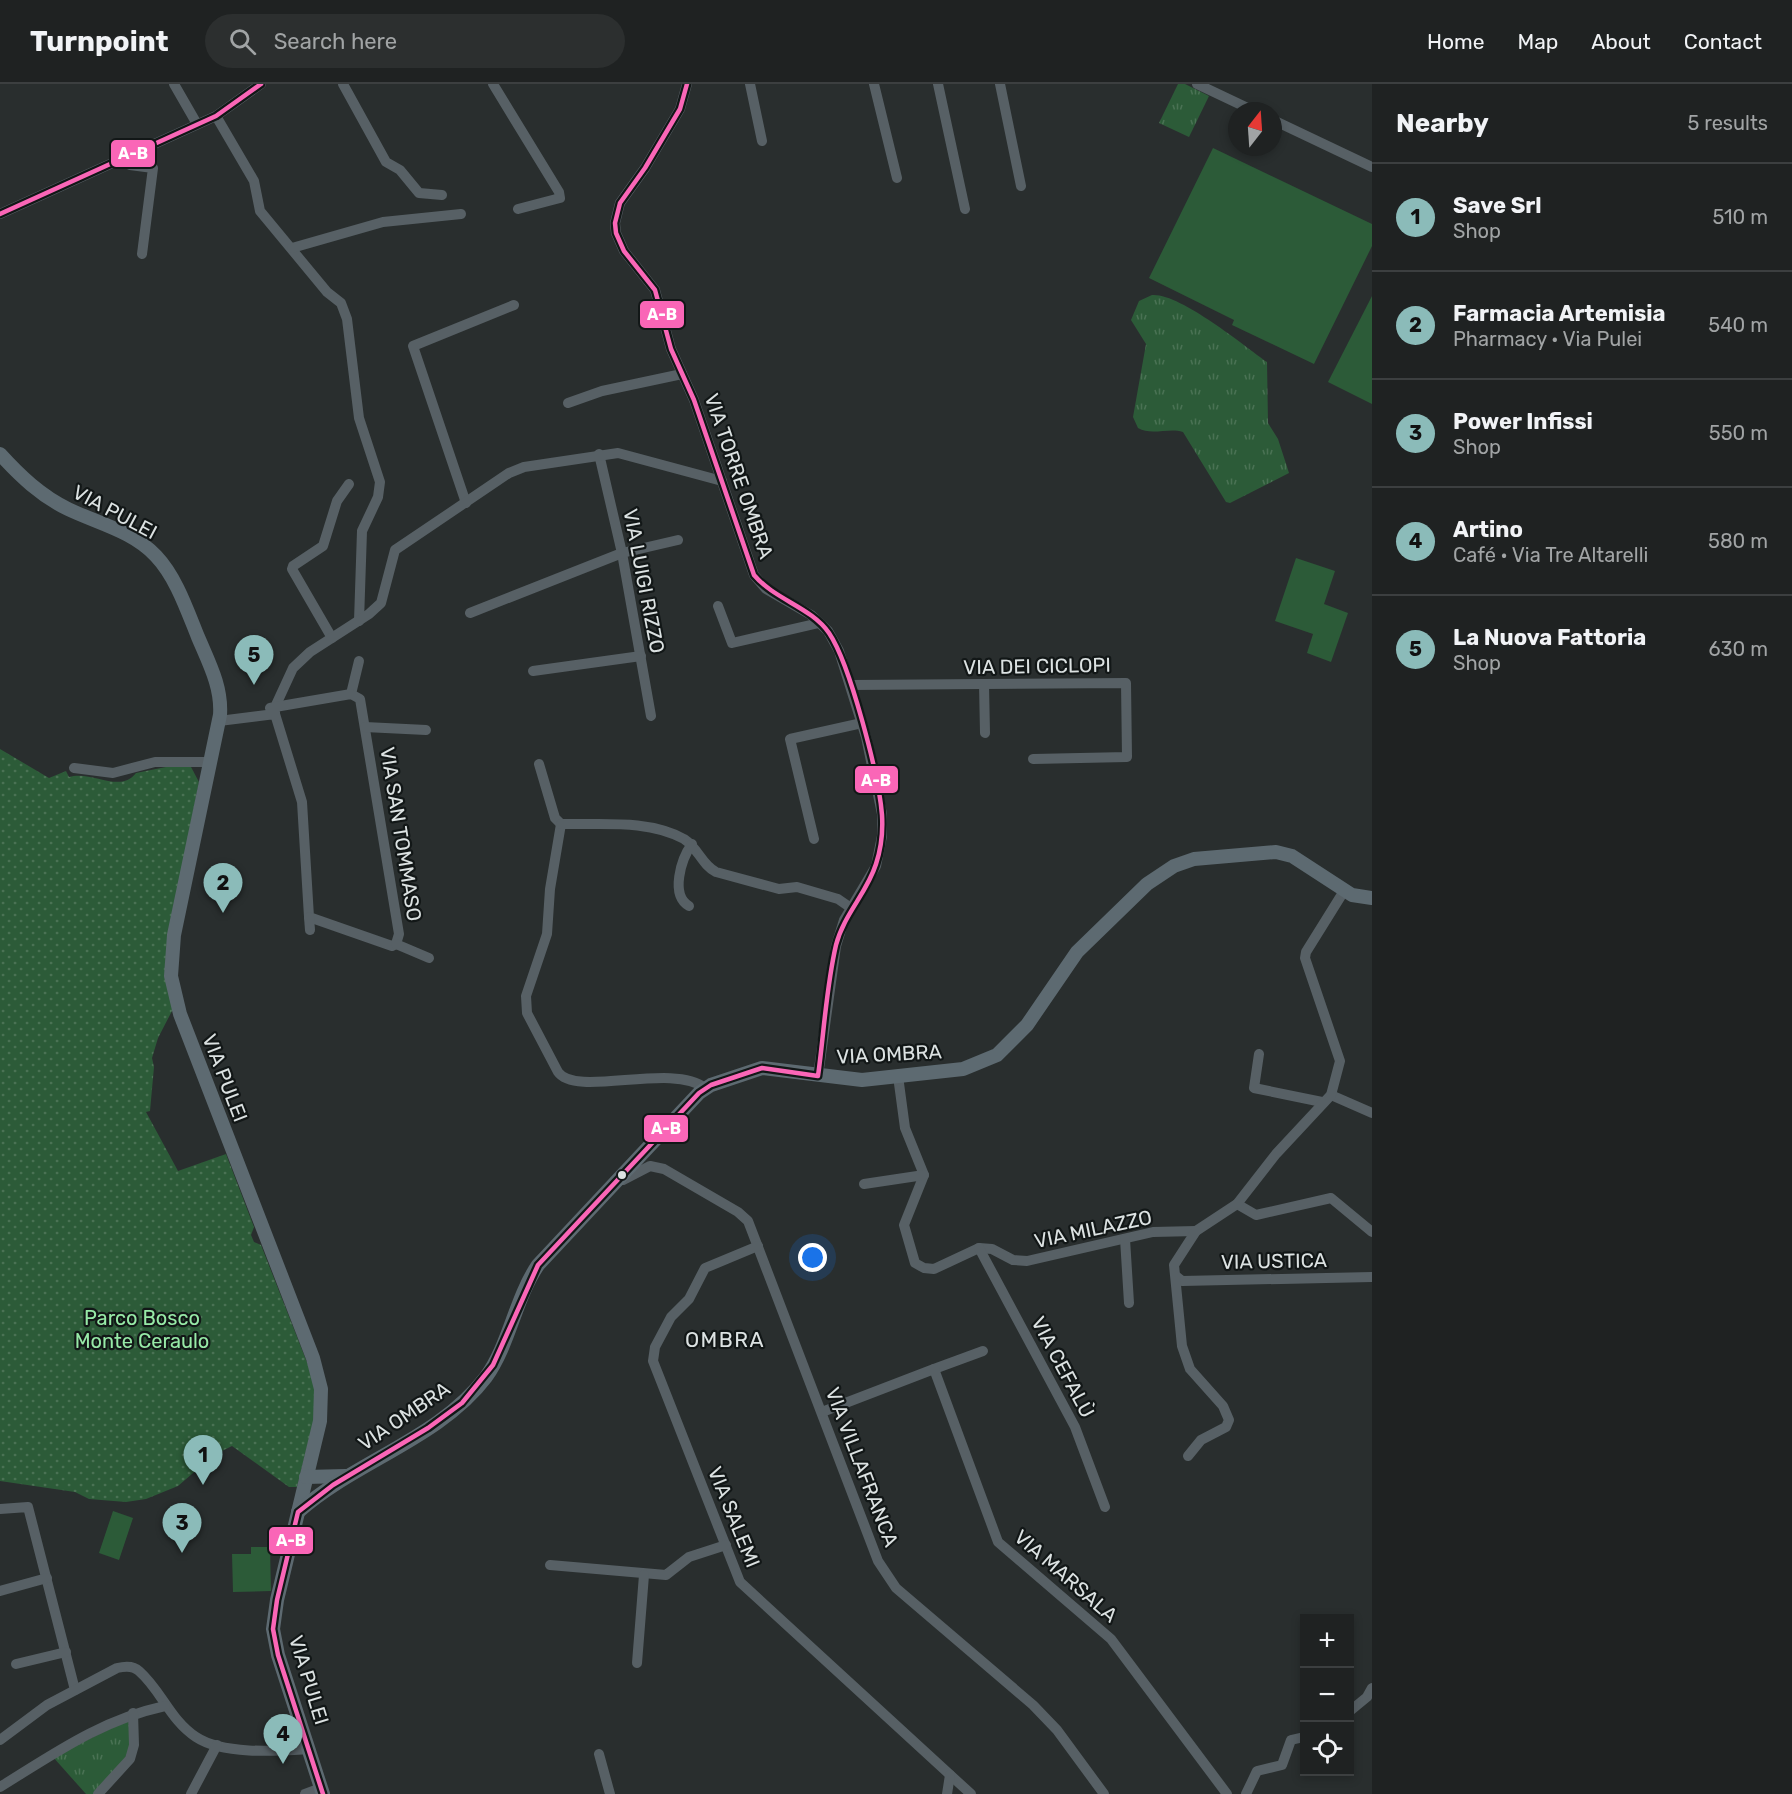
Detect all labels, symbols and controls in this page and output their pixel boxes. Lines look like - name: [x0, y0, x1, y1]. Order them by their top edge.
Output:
- search box: [205, 14, 625, 68]
- text: Turnpoint: [30, 25, 169, 58]
- icon: search: [226, 25, 259, 58]
- text: Search here: [274, 28, 397, 55]
- text: Home: [1427, 29, 1484, 54]
- text: Map: [1517, 29, 1558, 54]
- text: About: [1591, 29, 1651, 54]
- text: Contact: [1684, 29, 1762, 54]
- north arrow: [1228, 102, 1282, 156]
- text: Nearby: [1396, 108, 1489, 139]
- text: 5 results: [1687, 111, 1768, 135]
- line badge: A-B: [110, 139, 156, 168]
- text: A-B: [118, 144, 148, 163]
- text: Save Srl: [1453, 192, 1542, 219]
- text: 1: [1411, 205, 1420, 229]
- text: 510 m: [1712, 205, 1768, 229]
- text: Shop: [1453, 219, 1501, 243]
- line badge: A-B: [639, 300, 685, 329]
- text: Farmacia Artemisia: [1453, 300, 1666, 327]
- text: A-B: [647, 305, 677, 324]
- text: 2: [1409, 313, 1422, 337]
- text: 540 m: [1708, 313, 1768, 337]
- text: Pharmacy · Via Pulei: [1453, 327, 1642, 351]
- street label: VIA TORRE OMBRA: [699, 390, 779, 562]
- text: Power Infissi: [1453, 408, 1593, 435]
- text: 3: [1409, 421, 1422, 445]
- text: 550 m: [1709, 421, 1768, 445]
- text: Shop: [1453, 435, 1501, 459]
- street label: VIA PULEI: [69, 480, 161, 544]
- street label: VIA LUIGI RIZZO: [618, 507, 670, 655]
- text: Artino: [1453, 516, 1523, 543]
- text: 4: [1409, 529, 1422, 553]
- text: 580 m: [1708, 529, 1768, 553]
- text: Café · Via Tre Altarelli: [1453, 543, 1648, 567]
- text: La Nuova Fattoria: [1453, 624, 1646, 651]
- pin: 5: [234, 636, 274, 685]
- text: 5: [1409, 637, 1422, 661]
- text: 630 m: [1709, 637, 1768, 661]
- text: Shop: [1453, 651, 1501, 675]
- street label: VIA DEI CICLOPI: [963, 653, 1111, 679]
- street label: VIA SAN TOMMASO: [375, 745, 427, 923]
- line badge: A-B: [854, 765, 899, 794]
- text: A-B: [861, 771, 891, 790]
- pin: 2: [204, 864, 242, 913]
- street label: VIA PULEI: [197, 1031, 253, 1125]
- street label: VIA OMBRA: [836, 1039, 942, 1069]
- line badge: A-B: [643, 1114, 689, 1143]
- text: A-B: [651, 1119, 681, 1138]
- unlabelled marker: [616, 1169, 628, 1181]
- street label: VIA MILAZZO: [1032, 1205, 1154, 1253]
- your location: [798, 1243, 827, 1272]
- street label: VIA USTICA: [1221, 1248, 1327, 1274]
- park label: Parco Bosco Monte Ceraulo: [75, 1306, 209, 1353]
- street label: VIA CEFALÙ: [1026, 1312, 1100, 1422]
- district label: OMBRA: [685, 1327, 765, 1352]
- street label: VIA OMBRA: [354, 1377, 454, 1455]
- street label: VIA VILLAFRANCA: [821, 1384, 903, 1550]
- pin: 1: [184, 1436, 222, 1485]
- street label: VIA SALEMI: [703, 1463, 765, 1571]
- pin: 3: [162, 1504, 201, 1553]
- street label: VIA MARSALA: [1009, 1525, 1123, 1627]
- line badge: A-B: [268, 1526, 314, 1555]
- text: A-B: [276, 1531, 306, 1550]
- map controls: [1300, 1614, 1354, 1776]
- button: +: [1300, 1614, 1354, 1668]
- street label: VIA PULEI: [284, 1632, 334, 1728]
- button: −: [1300, 1668, 1354, 1722]
- pin: 4: [264, 1714, 302, 1764]
- button: locate: [1300, 1722, 1354, 1776]

